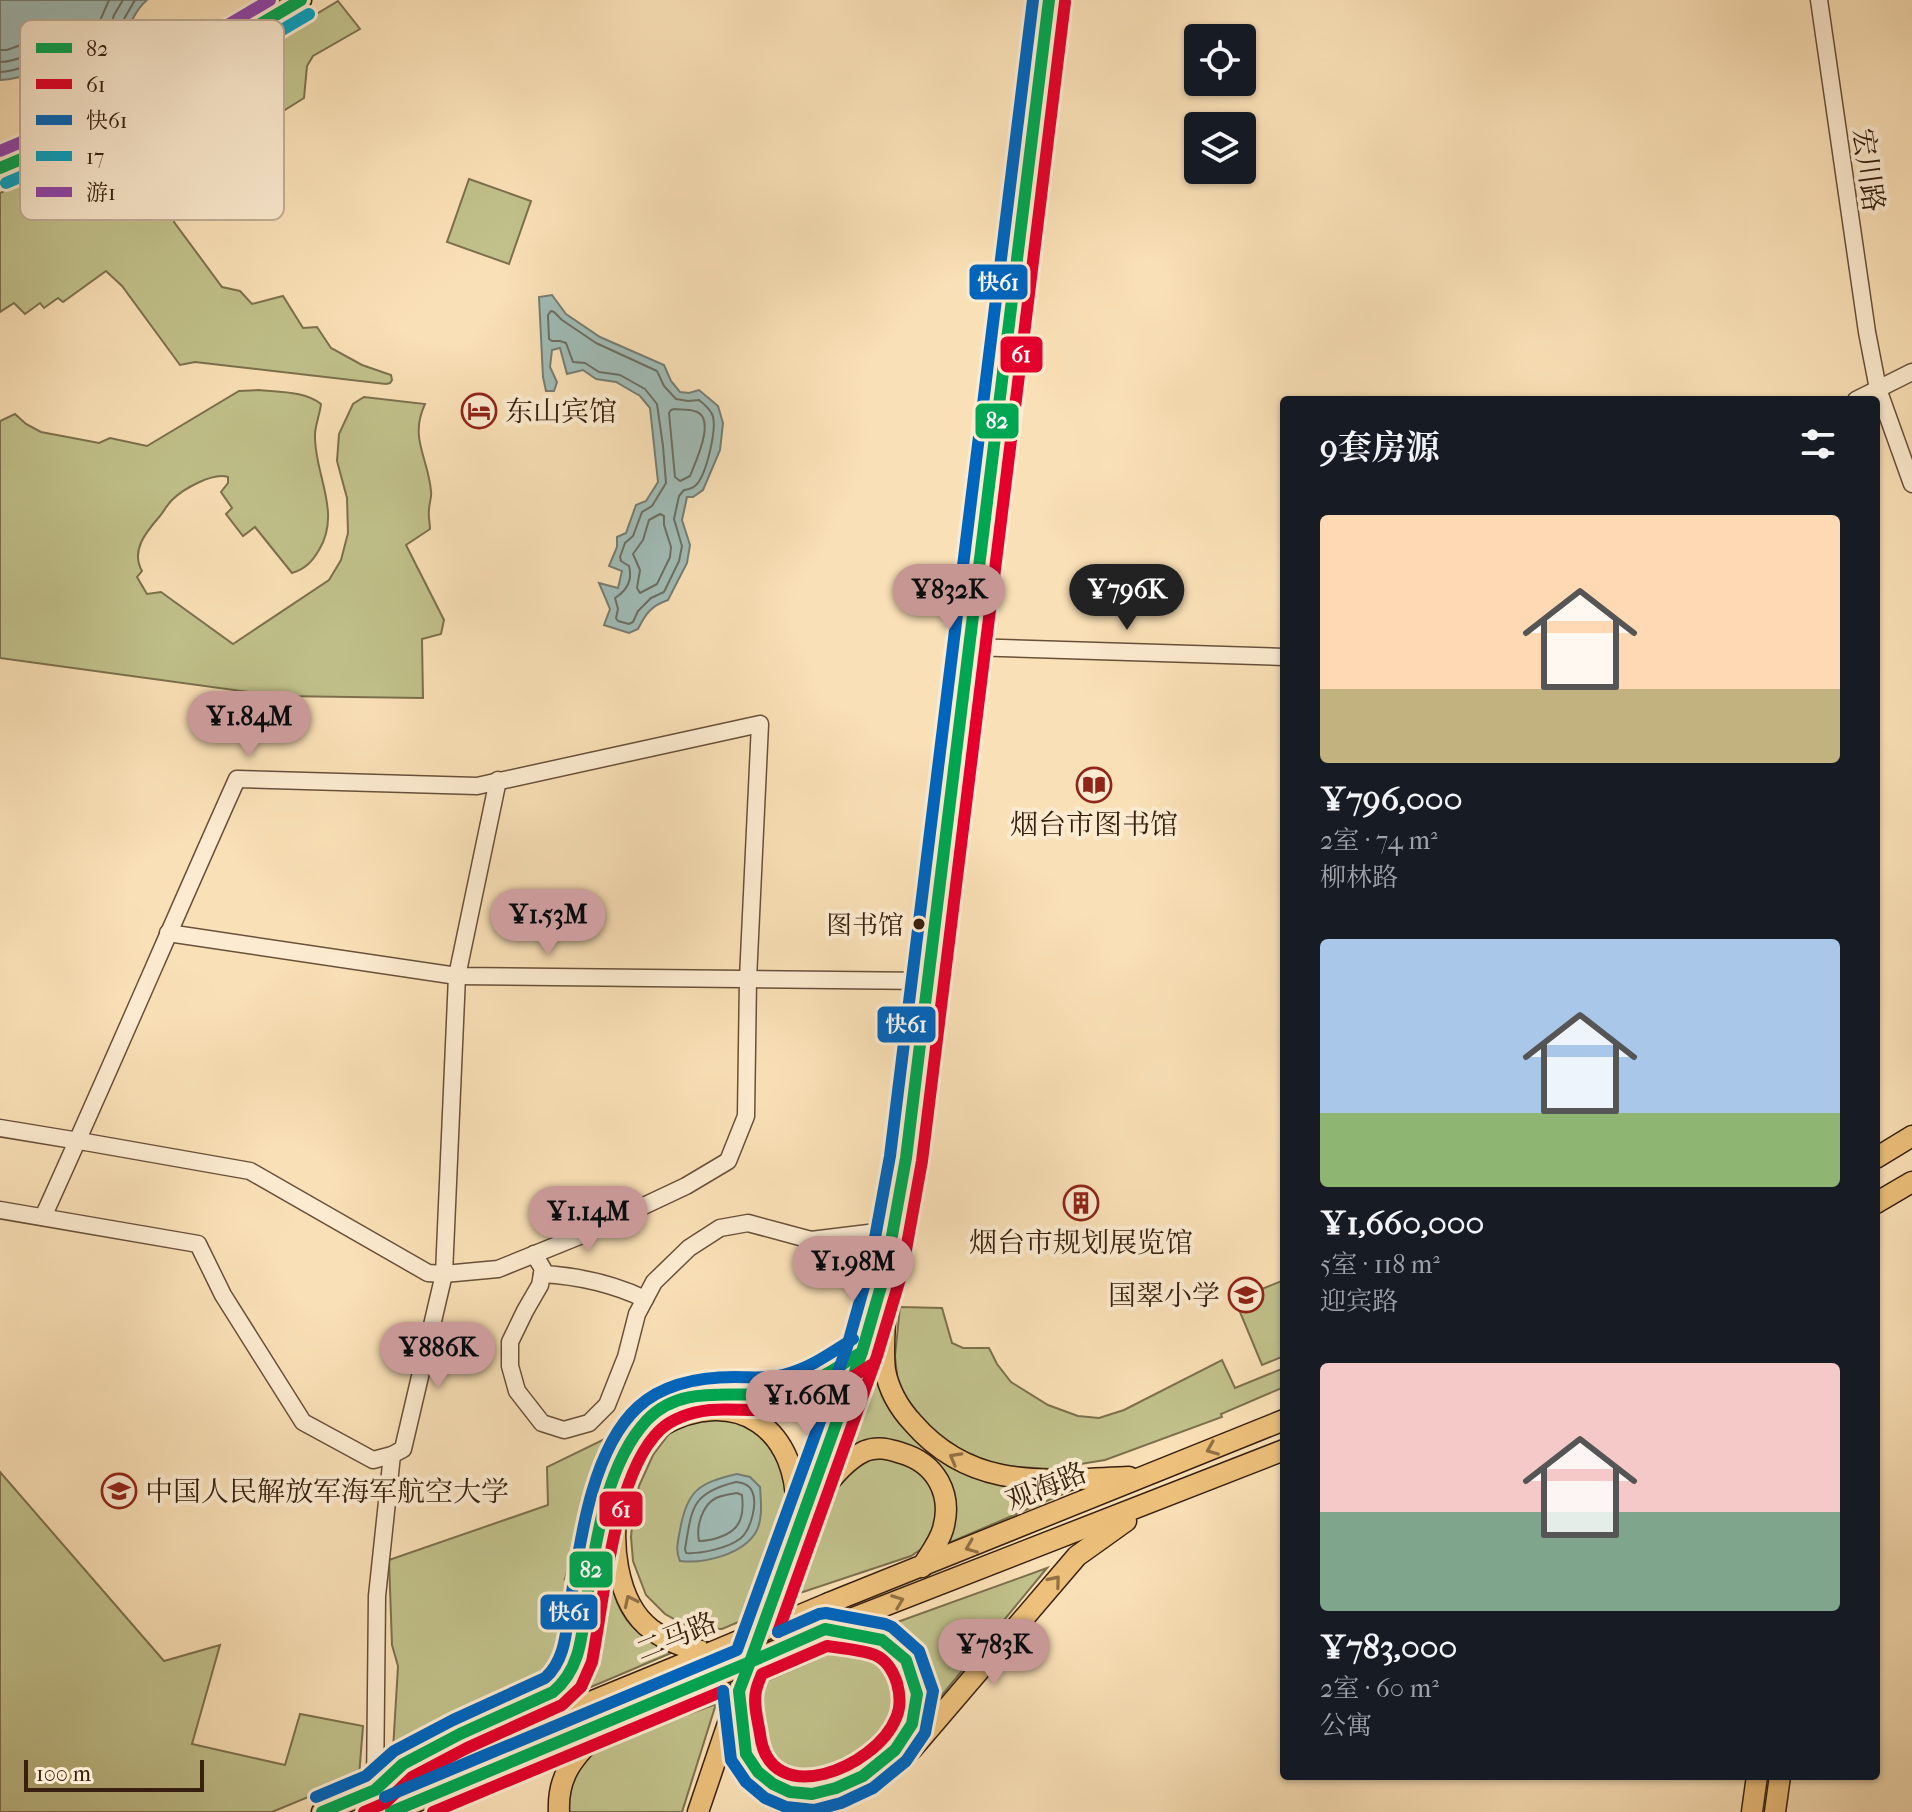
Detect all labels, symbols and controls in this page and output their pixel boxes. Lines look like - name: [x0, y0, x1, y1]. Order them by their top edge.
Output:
- legend: [20, 20, 284, 220]
- map controls: [1184, 24, 1256, 184]
- button: locate: [1184, 24, 1256, 96]
- text: 82: [86, 36, 108, 62]
- text: 61: [86, 72, 106, 98]
- text: 快61: [86, 108, 128, 134]
- button: layers: [1184, 112, 1256, 184]
- street label: 宏川路: [1846, 126, 1891, 214]
- text: 17: [86, 144, 104, 170]
- text: 游1: [86, 180, 116, 206]
- line badge: 快61: [968, 263, 1029, 301]
- text: 快61: [977, 270, 1019, 296]
- line badge: 61: [999, 335, 1044, 374]
- text: 61: [1011, 342, 1031, 368]
- hotel icon: 东山宾馆: [460, 392, 498, 430]
- place label: 东山宾馆: [505, 395, 617, 428]
- line badge: 82: [974, 402, 1020, 440]
- text: 82: [986, 408, 1008, 434]
- icon: filters: [1796, 422, 1840, 466]
- text: 9套房源: [1320, 428, 1440, 468]
- pin: ¥832K: [893, 564, 1005, 632]
- pin: ¥796K: [1071, 564, 1183, 632]
- icon: home: [1508, 567, 1652, 711]
- text: ¥832K: [911, 574, 987, 605]
- text: ¥796K: [1087, 574, 1167, 605]
- pin: ¥1.84M: [184, 691, 314, 759]
- text: ¥1.84M: [206, 701, 292, 732]
- library icon: 烟台市图书馆: [1075, 766, 1113, 804]
- text: ¥796,000: [1320, 779, 1462, 819]
- place label: 烟台市图书馆: [1010, 808, 1178, 841]
- text: 2室 · 74 m²: [1320, 825, 1437, 856]
- text: 柳林路: [1320, 862, 1398, 893]
- pin: ¥1.53M: [483, 889, 613, 957]
- text: ¥1.53M: [508, 899, 588, 930]
- place label: 图书馆: [826, 910, 904, 941]
- marker: 图书馆: [911, 916, 927, 932]
- icon: home: [1508, 991, 1652, 1135]
- line badge: 快61: [876, 1005, 937, 1044]
- text: 快61: [885, 1012, 927, 1038]
- building icon: 烟台市规划展览馆: [1062, 1184, 1100, 1222]
- pin: ¥1.14M: [523, 1186, 653, 1254]
- text: ¥1.14M: [547, 1196, 629, 1227]
- text: ¥1,660,000: [1320, 1203, 1484, 1243]
- place label: 烟台市规划展览馆: [969, 1226, 1193, 1259]
- pin: ¥1.98M: [788, 1236, 918, 1304]
- text: ¥1.98M: [811, 1246, 895, 1277]
- text: 5室 · 118 m²: [1320, 1249, 1440, 1280]
- school or university icon: 国翠小学: [1227, 1276, 1265, 1314]
- place label: 国翠小学: [1108, 1279, 1220, 1312]
- text: 迎宾路: [1320, 1286, 1398, 1317]
- pin: ¥886K: [382, 1322, 494, 1390]
- text: ¥886K: [398, 1332, 478, 1363]
- pin: ¥1.66M: [742, 1370, 872, 1438]
- text: ¥1.66M: [764, 1380, 850, 1411]
- icon: home: [1508, 1415, 1652, 1559]
- one-way arrow: [1206, 1439, 1220, 1455]
- one-way arrow: [949, 1452, 964, 1467]
- street label: 观海路: [1001, 1455, 1091, 1517]
- school or university icon: 中国人民解放军海军航空大学: [100, 1472, 138, 1510]
- place label: 中国人民解放军海军航空大学: [145, 1475, 509, 1508]
- line badge: 61: [598, 1490, 644, 1528]
- text: 61: [611, 1497, 631, 1523]
- one-way arrow: [965, 1537, 979, 1553]
- line badge: 82: [568, 1550, 614, 1589]
- text: 82: [580, 1557, 602, 1583]
- one-way arrow: [1045, 1576, 1060, 1591]
- line badge: 快61: [539, 1593, 599, 1631]
- one-way arrow: [890, 1594, 904, 1611]
- one-way arrow: [625, 1595, 640, 1610]
- text: 快61: [548, 1600, 590, 1626]
- street label: 二马路: [631, 1605, 721, 1667]
- pin: ¥783K: [938, 1619, 1050, 1687]
- text: ¥783,000: [1320, 1627, 1457, 1667]
- text: ¥783K: [956, 1629, 1032, 1660]
- text: 2室 · 60 m²: [1320, 1673, 1439, 1704]
- text: 公寓: [1320, 1710, 1372, 1741]
- scale bar: [24, 1756, 204, 1792]
- text: 100 m: [36, 1761, 91, 1787]

